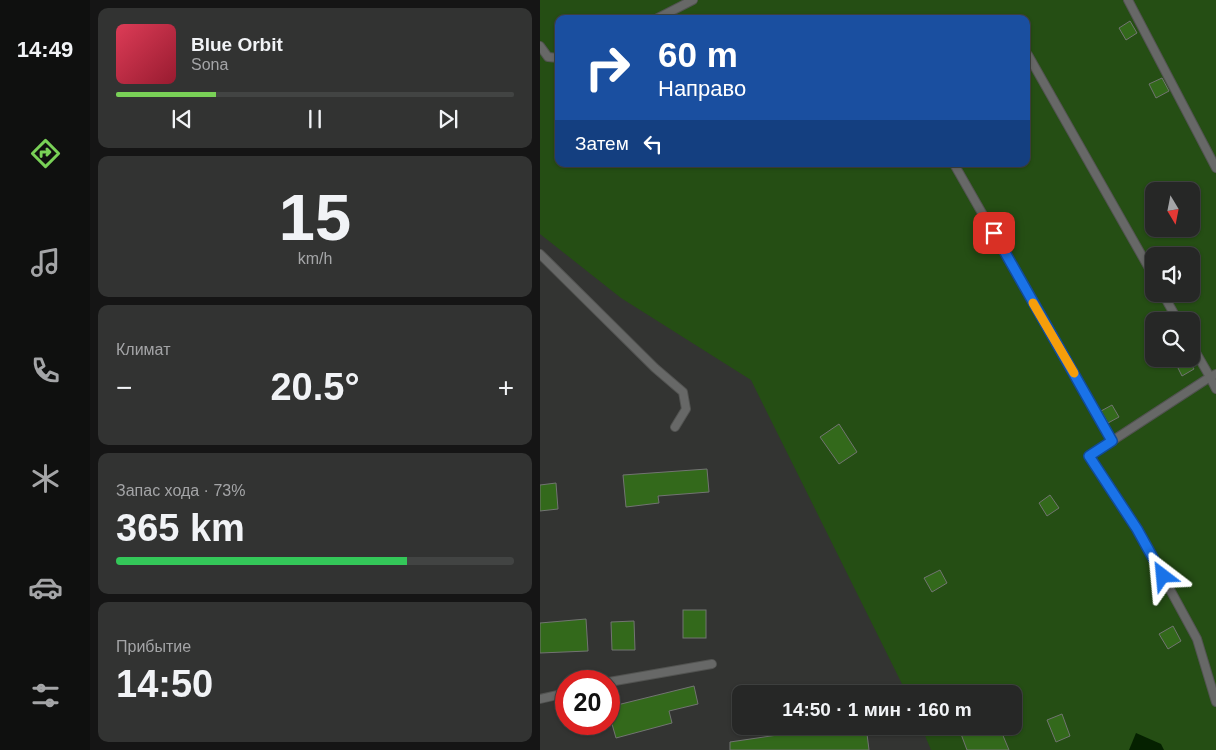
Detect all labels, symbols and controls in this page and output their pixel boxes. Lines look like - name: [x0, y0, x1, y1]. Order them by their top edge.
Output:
- text: Blue Orbit: [191, 34, 283, 55]
- icon: right: [575, 35, 640, 100]
- text: 60 m: [658, 35, 738, 74]
- text: 14:49: [17, 37, 73, 62]
- text: Sona: [191, 56, 228, 73]
- text: Направо: [658, 76, 746, 101]
- icon: previous: [168, 105, 196, 133]
- icon: pause: [301, 105, 329, 133]
- icon: next: [434, 105, 462, 133]
- icon: left: [639, 130, 667, 158]
- text: Затем: [575, 133, 629, 154]
- icon: directions: [28, 136, 63, 171]
- text: 15: [279, 181, 351, 254]
- north arrow: [1145, 182, 1200, 238]
- map controls: [1145, 182, 1200, 367]
- pin: [973, 212, 1015, 254]
- icon: arrive: [980, 219, 1008, 247]
- icon: music: [28, 245, 63, 280]
- button: sound: [1145, 247, 1200, 302]
- text: km/h: [298, 250, 332, 267]
- button: search: [1145, 312, 1200, 367]
- text: Климат: [116, 341, 170, 358]
- icon: phone: [28, 353, 63, 388]
- text: 20.5°: [270, 366, 360, 408]
- text: −: [116, 372, 132, 403]
- text: +: [498, 372, 514, 403]
- icon: climate: [28, 461, 63, 496]
- text: Запас хода · 73%: [116, 482, 245, 499]
- text: 365 km: [116, 507, 245, 549]
- position arrow: [1136, 549, 1188, 601]
- icon: car: [28, 570, 63, 605]
- text: Прибытие: [116, 638, 191, 655]
- text: 14:50: [116, 663, 213, 705]
- speed limit sign: 20: [555, 670, 620, 735]
- icon: filters: [28, 678, 63, 713]
- text: 14:50 · 1 мин · 160 m: [782, 699, 972, 720]

